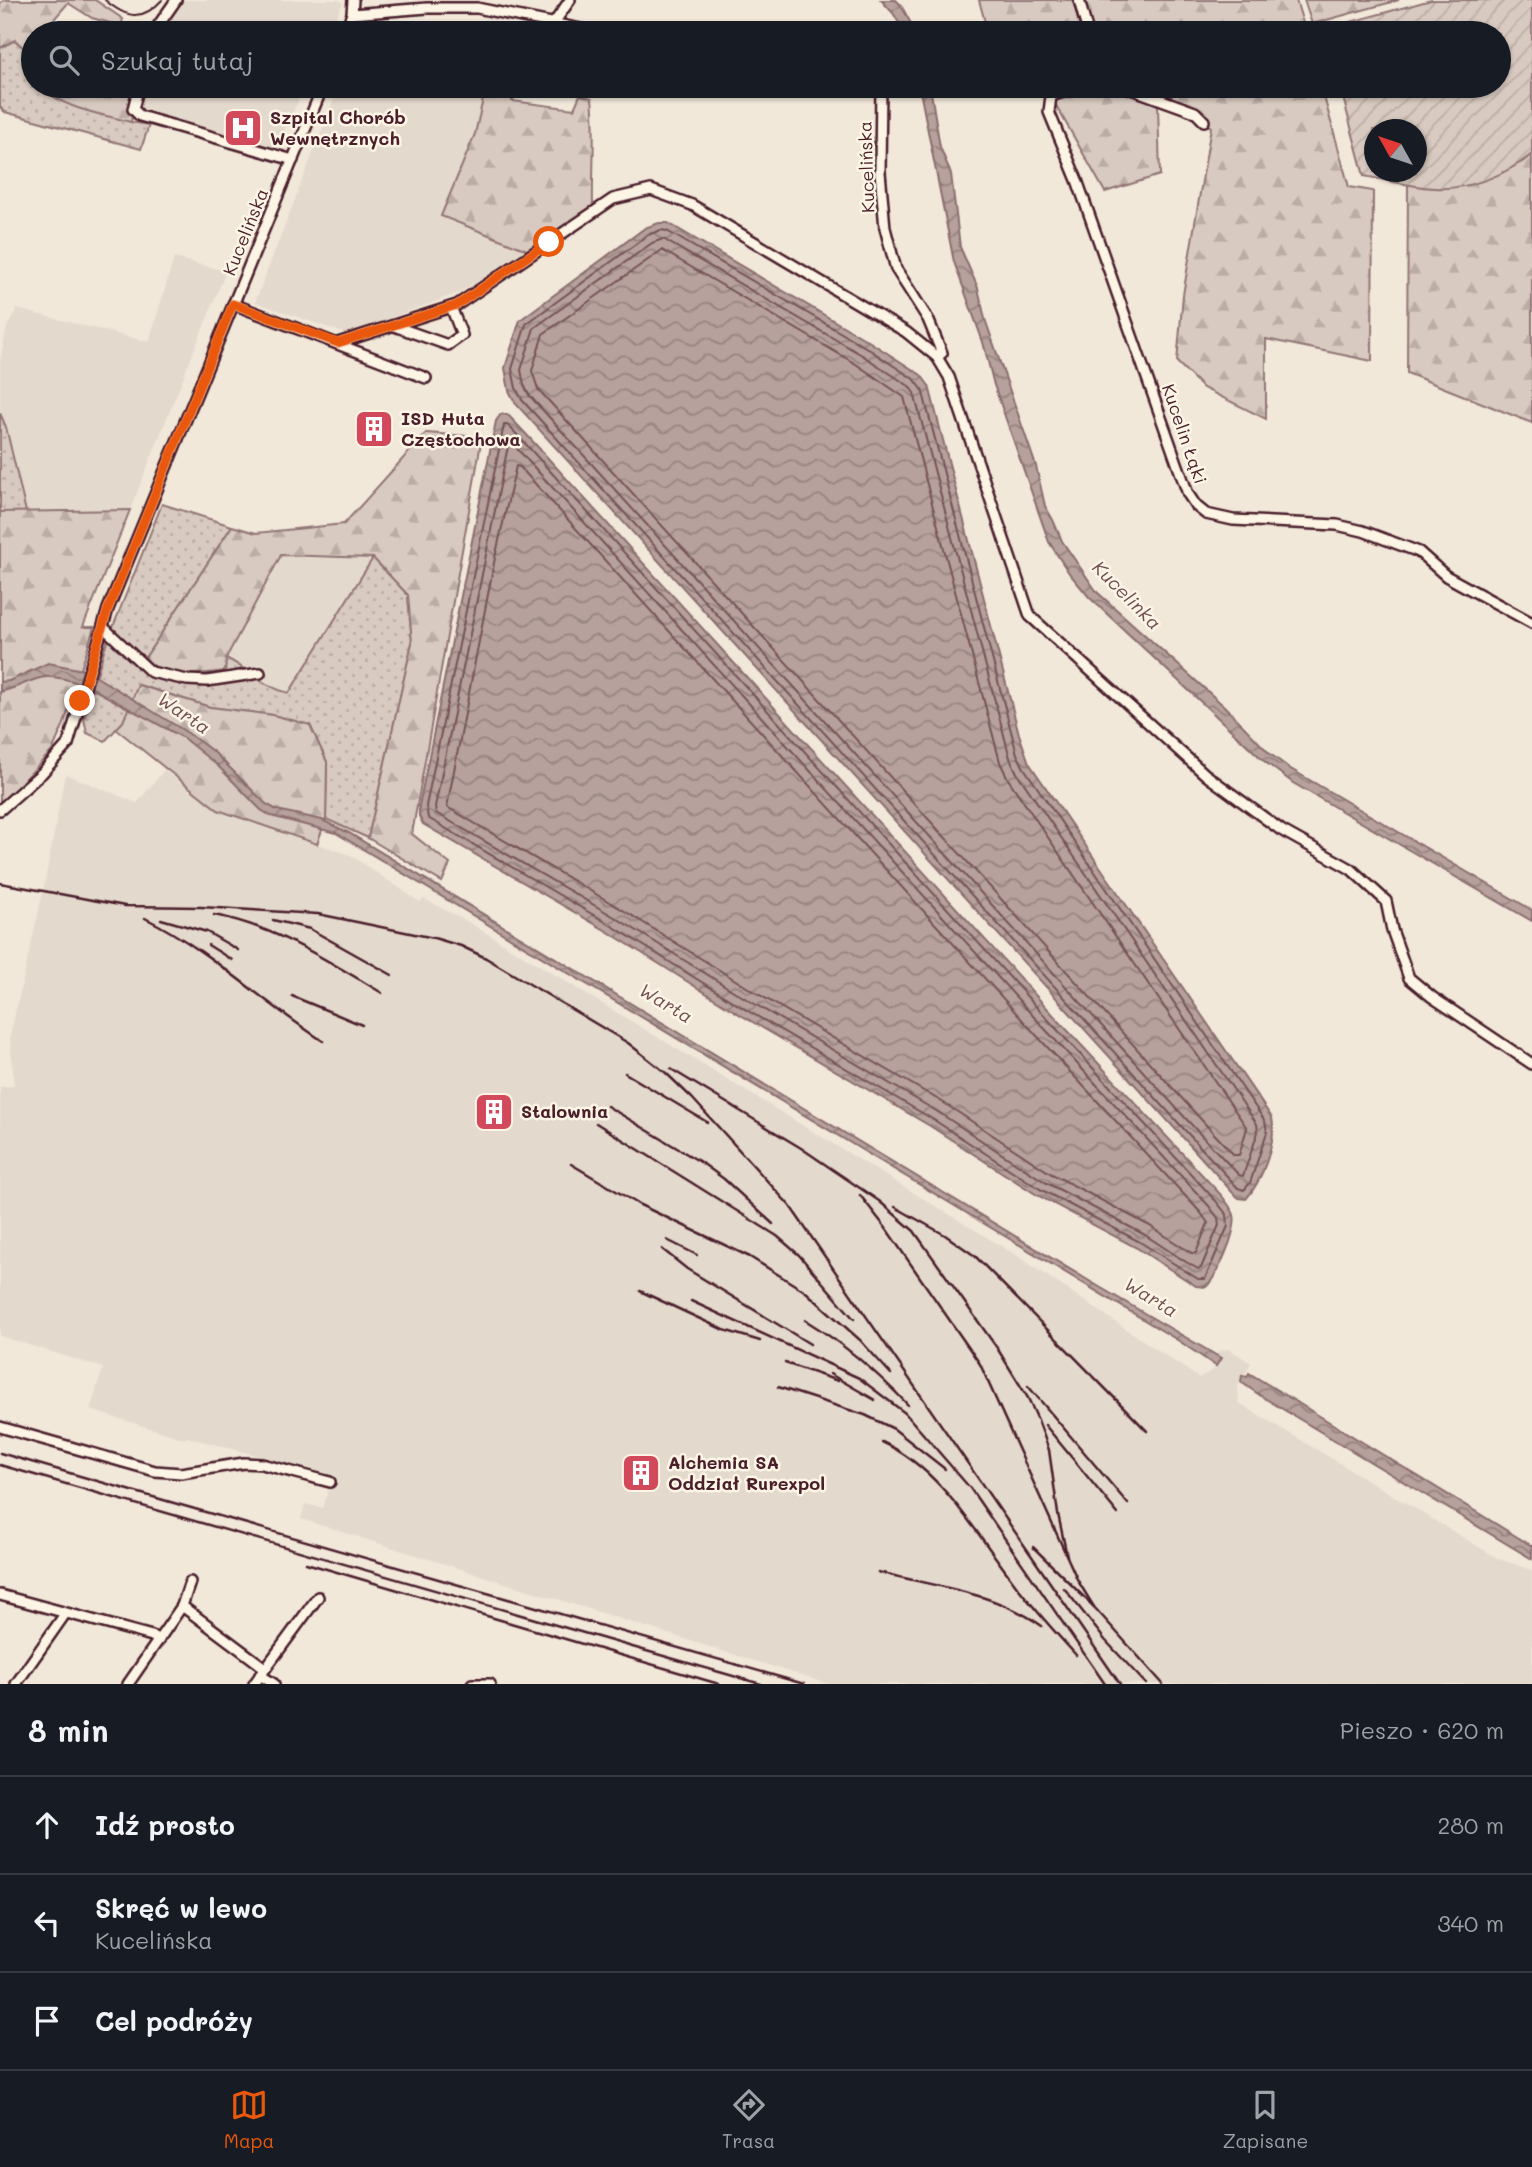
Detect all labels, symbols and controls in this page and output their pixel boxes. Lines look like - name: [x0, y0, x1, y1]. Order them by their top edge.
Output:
- search box: [21, 21, 1511, 98]
- icon: search: [45, 41, 83, 79]
- text: Szukaj tutaj: [101, 43, 253, 77]
- place label: Szpital Chorób Wewnętrznych: [270, 105, 406, 150]
- hospital icon: Szpital Chorób Wewnętrznych: [222, 107, 264, 149]
- north arrow: [1364, 119, 1427, 182]
- street label: Kucelińska: [852, 121, 880, 213]
- street label: Kucelińska: [217, 184, 273, 279]
- route start: [533, 226, 564, 257]
- street label: Kucelin Łąki: [1157, 381, 1213, 487]
- place label: ISD Huta Częstochowa: [401, 406, 521, 451]
- building icon: ISD Huta Częstochowa: [353, 408, 395, 450]
- water label: Kucelinka: [1087, 555, 1167, 635]
- route end: [64, 685, 95, 716]
- water label: Warta: [153, 686, 215, 739]
- water label: Warta: [635, 977, 698, 1028]
- building icon: Stalownia: [473, 1091, 515, 1133]
- place label: Stalownia: [521, 1099, 608, 1123]
- water label: Warta: [1120, 1271, 1183, 1322]
- place label: Alchemia SA Oddział Rurexpol: [668, 1450, 825, 1495]
- building icon: Alchemia SA Oddział Rurexpol: [620, 1452, 662, 1494]
- text: 8 min: [28, 1710, 109, 1750]
- text: Pieszo · 620 m: [1340, 1715, 1504, 1745]
- icon: ahead: [28, 1806, 66, 1844]
- text: Idź prosto: [95, 1808, 235, 1842]
- text: 280 m: [1437, 1810, 1504, 1840]
- text: Skręć w lewo: [95, 1891, 267, 1925]
- icon: left: [28, 1904, 66, 1942]
- text: 340 m: [1437, 1908, 1504, 1938]
- text: Kucelińska: [95, 1925, 213, 1955]
- icon: arrive: [28, 2002, 66, 2040]
- text: Cel podróży: [95, 2004, 253, 2038]
- tab: Mapa: [224, 2086, 274, 2153]
- tab: Trasa: [722, 2086, 775, 2153]
- tab: Zapisane: [1223, 2086, 1308, 2153]

